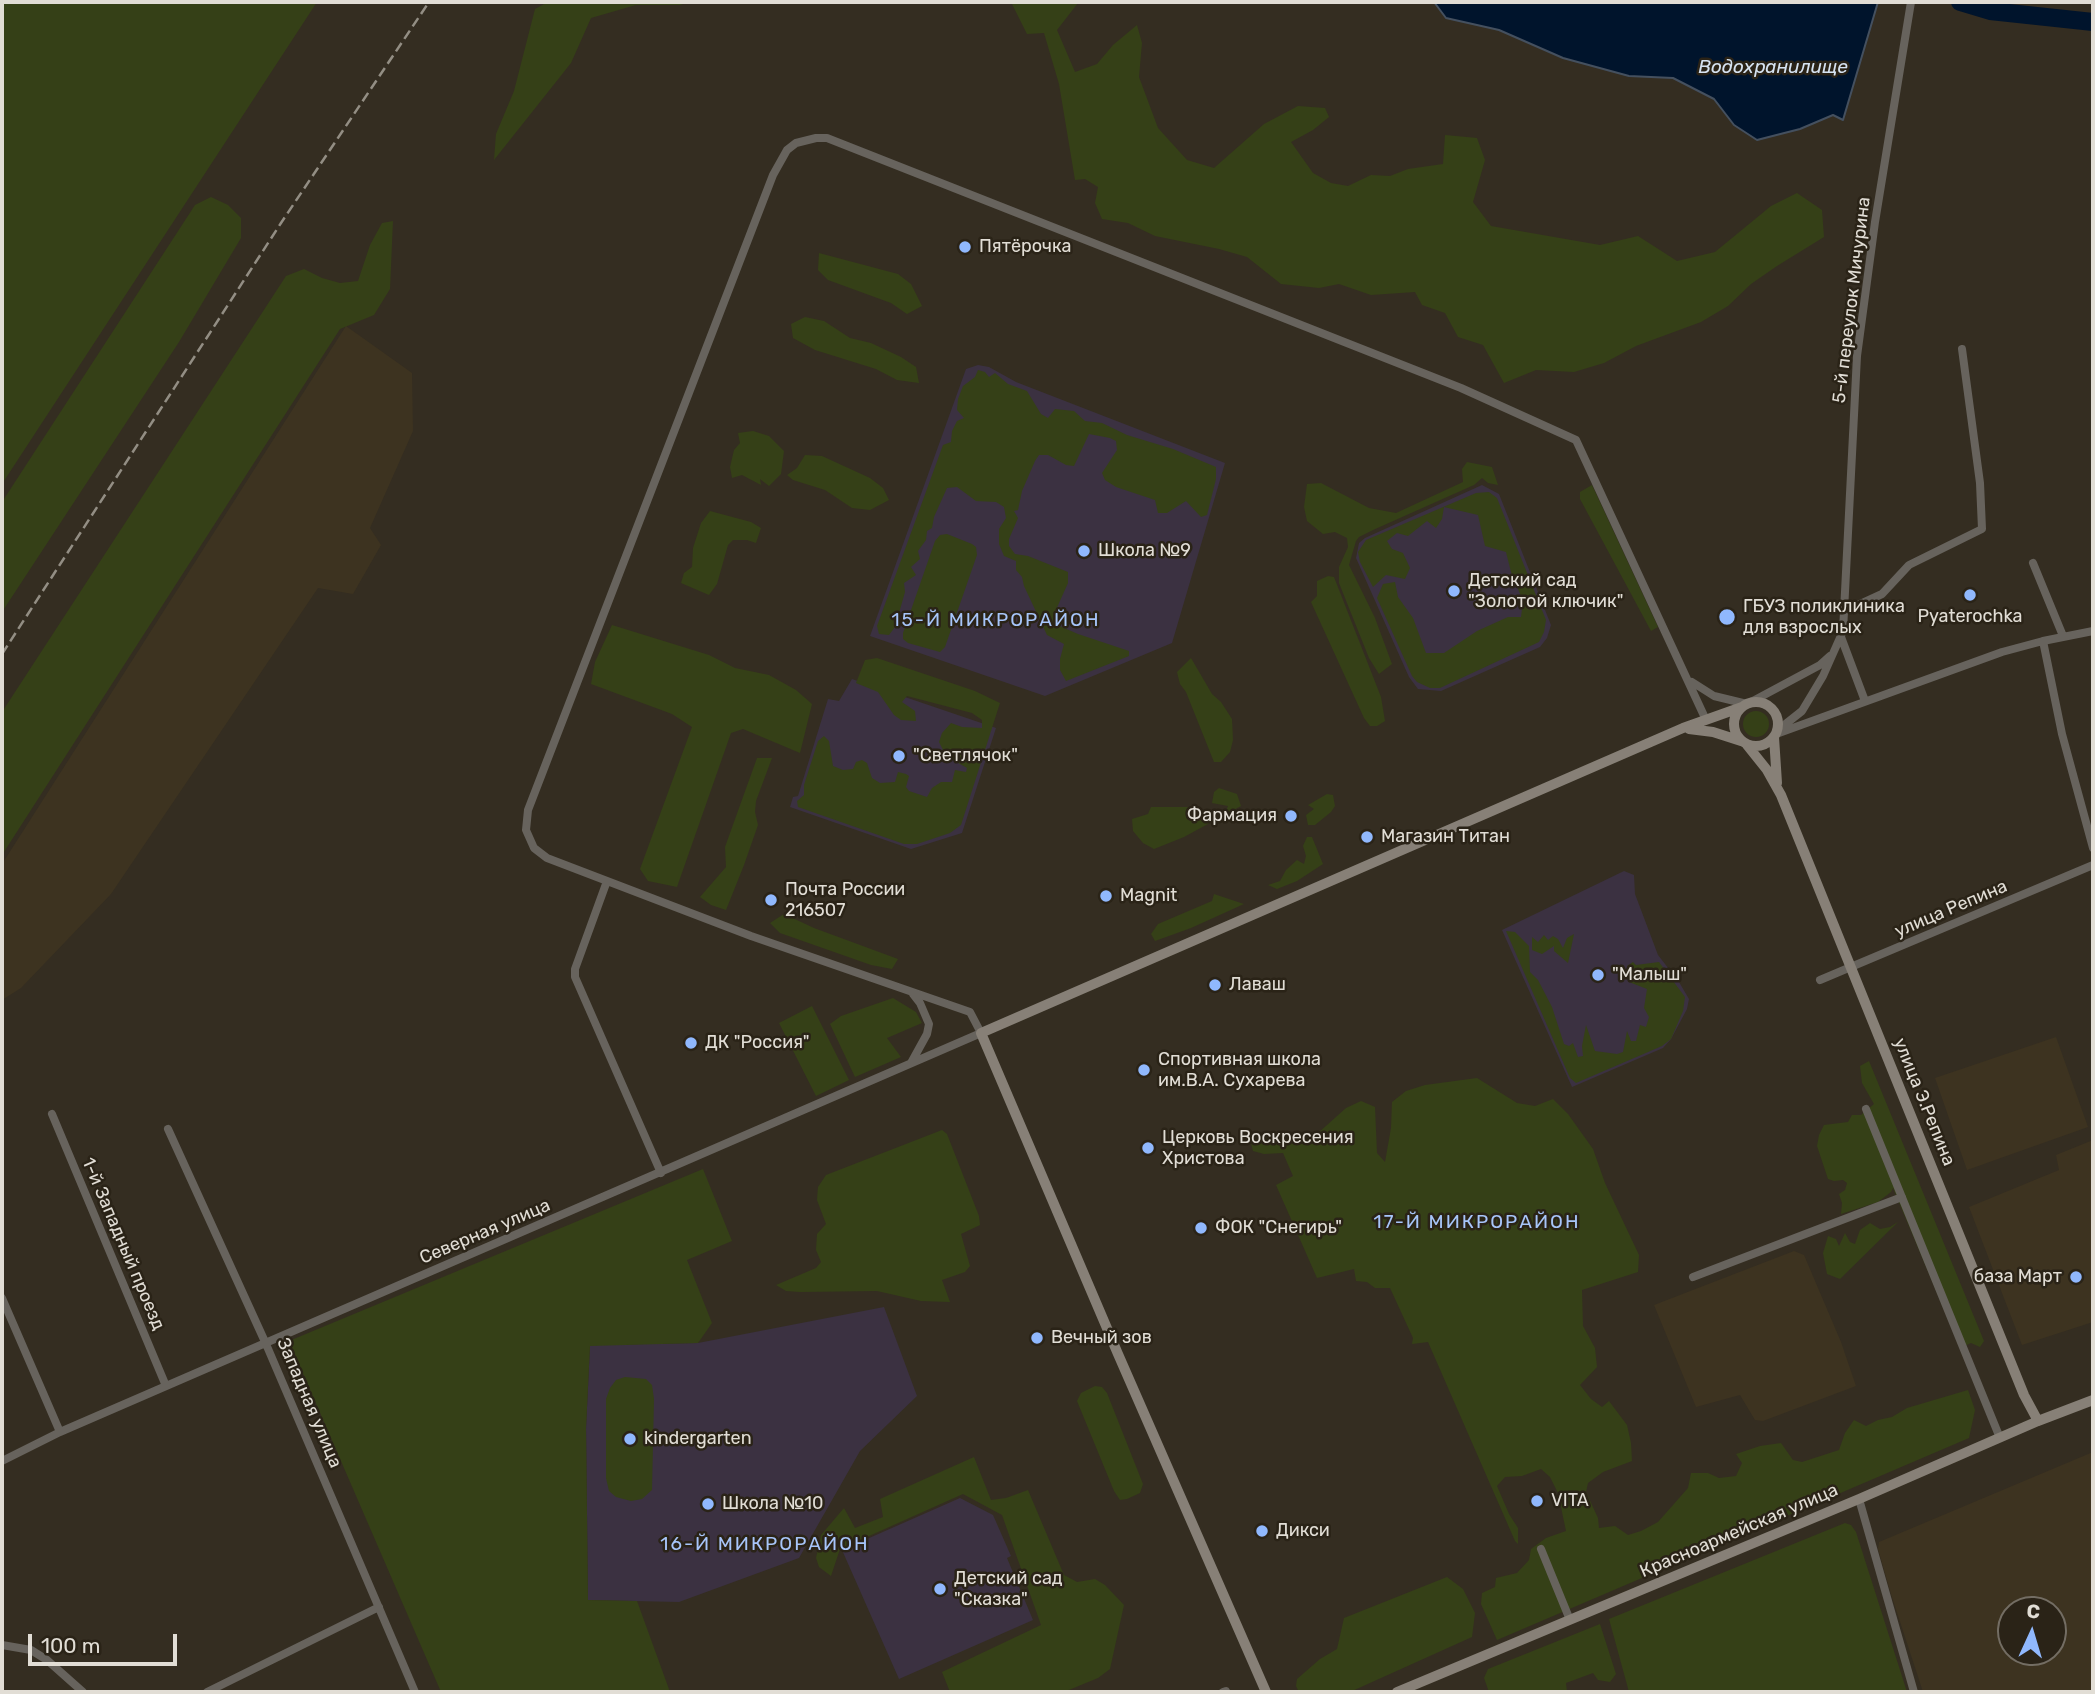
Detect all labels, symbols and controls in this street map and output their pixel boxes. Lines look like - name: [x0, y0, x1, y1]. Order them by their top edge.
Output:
- water label: Водохранилище: [1698, 57, 1848, 79]
- street label: 5-й переулок Мичурина: [1829, 196, 1875, 404]
- place label: Пятёрочка: [979, 236, 1072, 258]
- marker: Пятёрочка: [957, 239, 973, 255]
- place label: Школа №9: [1098, 540, 1191, 562]
- marker: Школа №9: [1076, 543, 1092, 559]
- place label: Детский сад "Золотой ключик": [1468, 570, 1623, 612]
- marker: Детский сад "Золотой ключик": [1446, 583, 1462, 599]
- marker: Pyaterochka: [1962, 587, 1978, 603]
- place label: ГБУЗ поликлиника для взрослых: [1743, 596, 1905, 638]
- place label: Pyaterochka: [1917, 606, 2023, 628]
- marker: ГБУЗ поликлиника для взрослых: [1717, 607, 1737, 627]
- district label: 15-Й МИКРОРАЙОН: [893, 610, 1099, 632]
- place label: "Светлячок": [913, 745, 1018, 767]
- marker: "Светлячок": [891, 748, 907, 764]
- place label: Фармация: [1187, 805, 1277, 827]
- marker: Фармация: [1283, 808, 1299, 824]
- place label: Магазин Титан: [1381, 826, 1510, 848]
- marker: Магазин Титан: [1359, 829, 1375, 845]
- street label: улица Репина: [1891, 876, 2011, 942]
- place label: Почта России 216507: [785, 879, 905, 922]
- place label: Magnit: [1120, 885, 1177, 907]
- marker: Magnit: [1098, 888, 1114, 904]
- marker: Почта России 216507: [763, 892, 779, 908]
- place label: "Малыш": [1612, 964, 1687, 986]
- marker: "Малыш": [1590, 967, 1606, 983]
- place label: Лаваш: [1229, 974, 1286, 996]
- marker: Лаваш: [1207, 977, 1223, 993]
- place label: ДК "Россия": [705, 1032, 810, 1054]
- marker: ДК "Россия": [683, 1035, 699, 1051]
- street label: улица Э.Репина: [1889, 1035, 1959, 1169]
- place label: Спортивная школа им.В.А. Сухарева: [1158, 1049, 1321, 1092]
- marker: Спортивная школа им.В.А. Сухарева: [1136, 1062, 1152, 1078]
- place label: Церковь Воскресения Христова: [1162, 1127, 1354, 1170]
- marker: Церковь Воскресения Христова: [1140, 1140, 1156, 1156]
- street label: 1-й Западный проезд: [77, 1155, 169, 1333]
- street label: Северная улица: [416, 1195, 554, 1269]
- district label: 17-Й МИКРОРАЙОН: [1375, 1212, 1579, 1234]
- place label: ФОК "Снегирь": [1215, 1217, 1342, 1239]
- marker: ФОК "Снегирь": [1193, 1220, 1209, 1236]
- place label: база Март: [1974, 1266, 2062, 1288]
- marker: база Март: [2068, 1269, 2084, 1285]
- place label: Вечный зов: [1051, 1327, 1152, 1349]
- marker: Вечный зов: [1029, 1330, 1045, 1346]
- street label: Западная улица: [272, 1335, 346, 1471]
- place label: kindergarten: [644, 1428, 752, 1450]
- marker: kindergarten: [622, 1431, 638, 1447]
- street label: Красноармейская улица: [1637, 1479, 1841, 1583]
- place label: VITA: [1551, 1490, 1589, 1512]
- place label: Школа №10: [722, 1493, 823, 1515]
- marker: VITA: [1529, 1493, 1545, 1509]
- marker: Школа №10: [700, 1496, 716, 1512]
- place label: Дикси: [1276, 1520, 1330, 1542]
- marker: Дикси: [1254, 1523, 1270, 1539]
- district label: 16-Й МИКРОРАЙОН: [662, 1534, 868, 1556]
- place label: Детский сад "Сказка": [954, 1568, 1063, 1610]
- marker: Детский сад "Сказка": [932, 1581, 948, 1597]
- north arrow: [1997, 1596, 2067, 1666]
- text: С: [2026, 1600, 2041, 1623]
- scale bar: [32, 1620, 180, 1664]
- text: 100 m: [41, 1633, 100, 1658]

